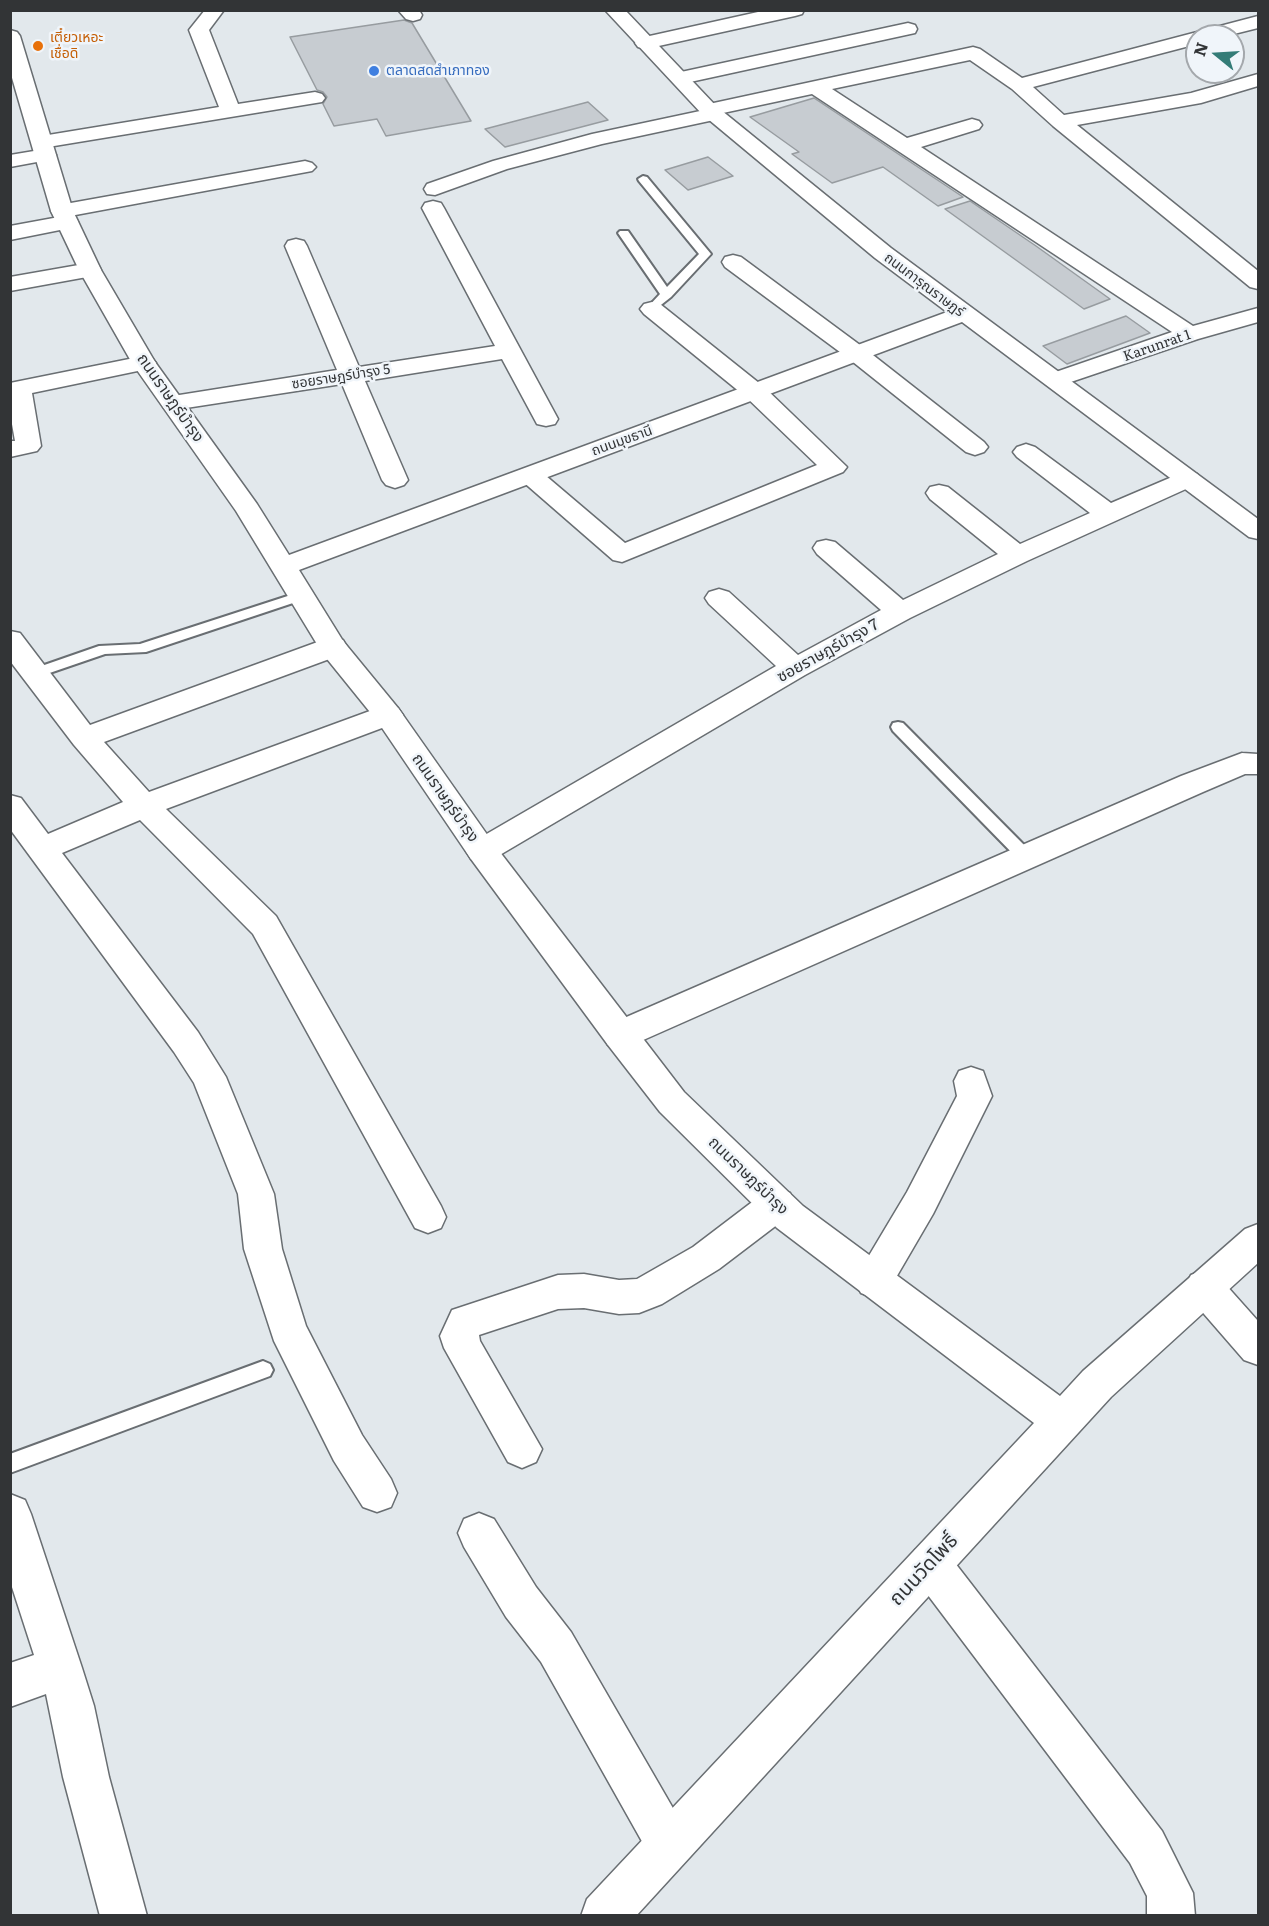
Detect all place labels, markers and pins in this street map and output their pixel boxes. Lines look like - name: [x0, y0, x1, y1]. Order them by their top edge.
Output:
- place label: เตี๋ยวเหอะ เชื่อดิ: [50, 30, 103, 62]
- marker: เตี๋ยวเหอะ เชื่อดิ: [31, 39, 45, 53]
- place label: ตลาดสดสำเภาทอง: [386, 63, 490, 79]
- marker: ตลาดสดสำเภาทอง: [367, 64, 381, 78]

